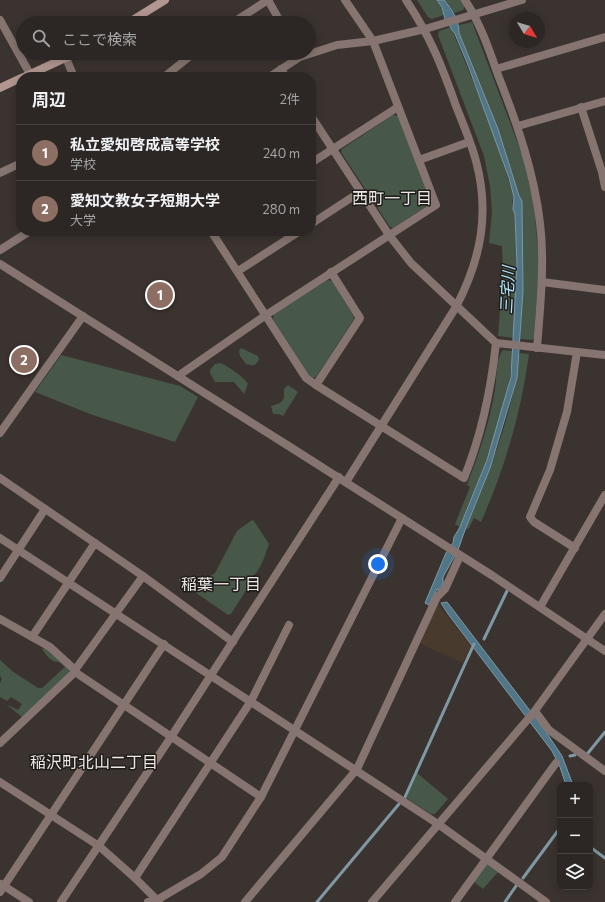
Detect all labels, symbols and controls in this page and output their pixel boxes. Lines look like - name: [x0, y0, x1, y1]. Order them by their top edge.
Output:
- north arrow: [509, 12, 545, 48]
- search box: [16, 16, 316, 60]
- icon: search: [30, 27, 52, 49]
- text: ここで検索: [62, 30, 137, 48]
- text: 周辺: [32, 89, 66, 110]
- text: 2件: [280, 91, 300, 107]
- text: 私立愛知啓成高等学校: [70, 135, 220, 153]
- text: 1: [42, 145, 48, 161]
- text: 240 m: [263, 145, 300, 161]
- text: 学校: [70, 156, 96, 172]
- district label: 西町一丁目: [352, 188, 432, 207]
- text: 愛知文教女子短期大学: [70, 191, 220, 209]
- text: 2: [41, 201, 49, 217]
- text: 280 m: [263, 201, 300, 217]
- text: 大学: [70, 212, 96, 228]
- water label: 三宅川: [496, 264, 517, 314]
- pin: 1: [147, 280, 173, 310]
- pin: 2: [11, 345, 37, 375]
- your location: [368, 554, 388, 574]
- district label: 稲葉一丁目: [181, 574, 261, 593]
- district label: 稲沢町北山二丁目: [30, 752, 158, 771]
- map controls: [557, 782, 593, 890]
- button: +: [557, 782, 593, 818]
- button: −: [557, 818, 593, 854]
- button: layers: [557, 854, 593, 890]

